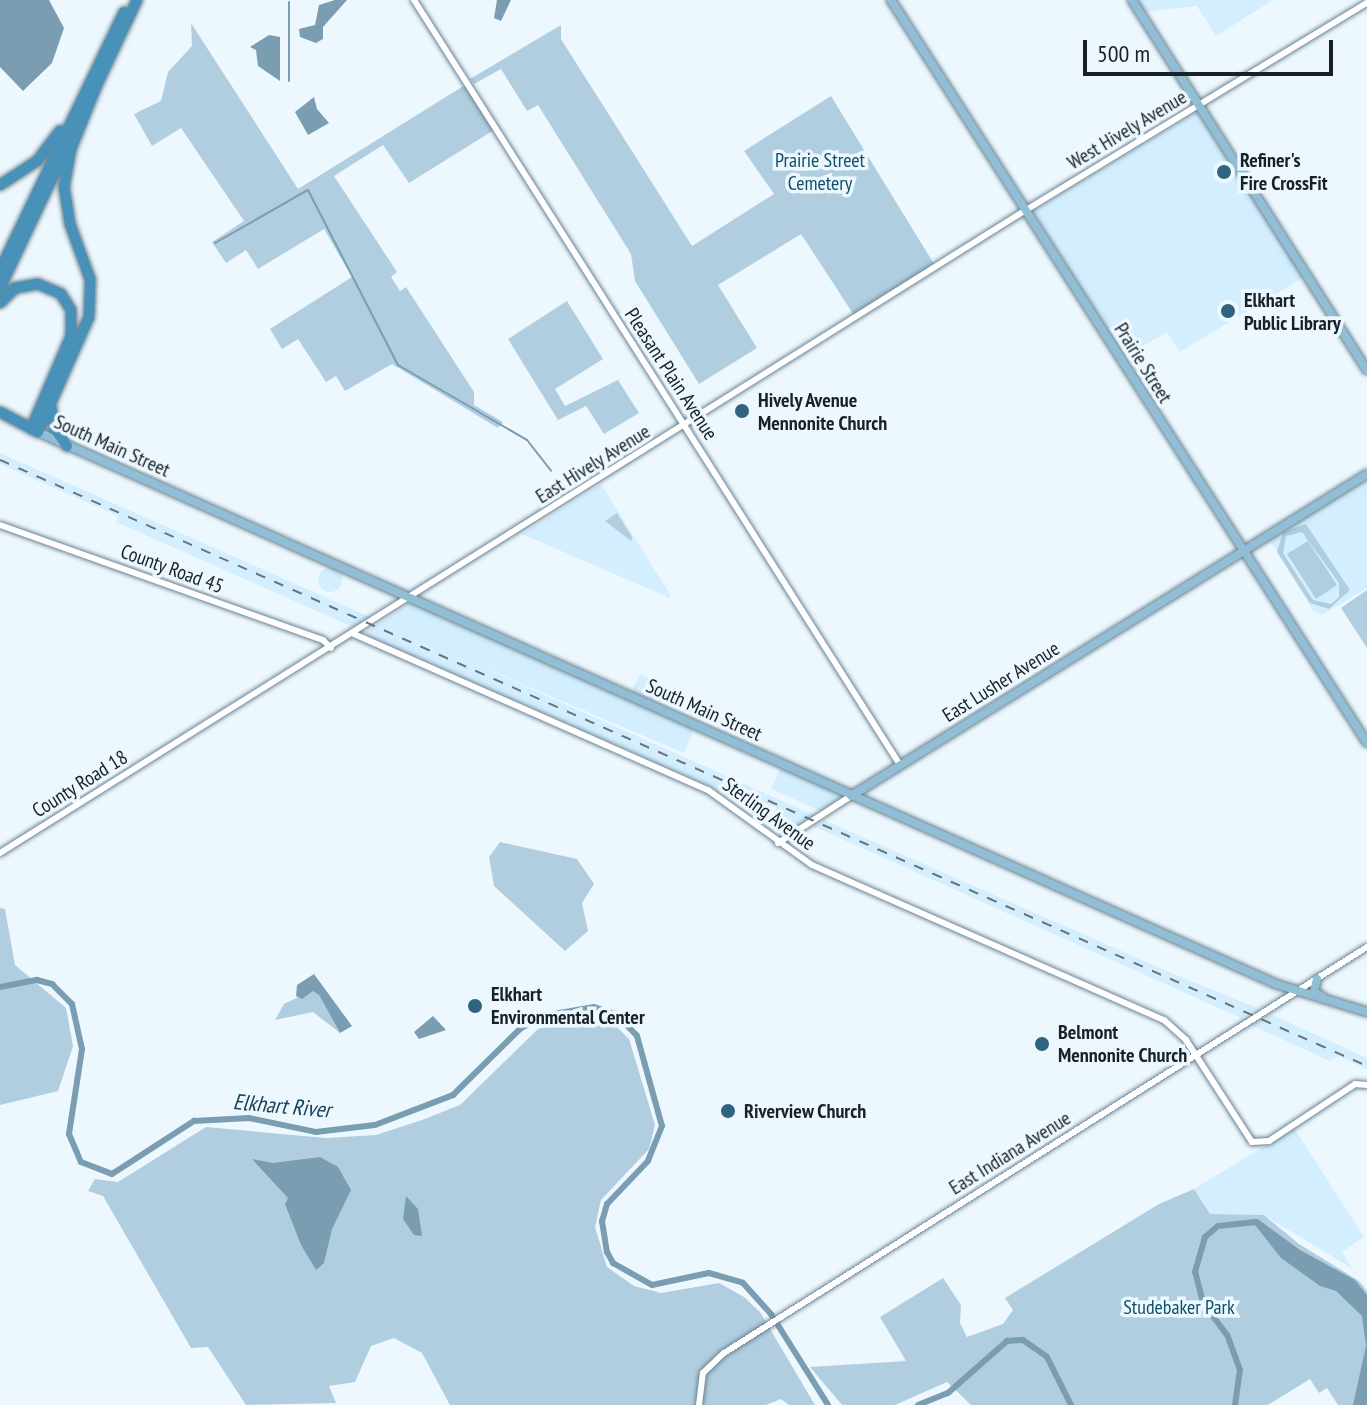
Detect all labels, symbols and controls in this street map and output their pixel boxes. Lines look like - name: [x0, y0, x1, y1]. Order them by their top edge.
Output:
- scale bar: [1087, 24, 1337, 74]
- text: 500 m: [1097, 38, 1150, 69]
- street label: West Hively Avenue: [1063, 85, 1191, 175]
- park label: Prairie Street Cemetery: [775, 148, 865, 195]
- place label: Refiner's Fire CrossFit: [1240, 148, 1328, 195]
- marker: Refiner's Fire CrossFit: [1215, 163, 1233, 181]
- place label: Elkhart Public Library: [1244, 288, 1341, 335]
- marker: Elkhart Public Library: [1219, 302, 1237, 320]
- street label: Pleasant Plain Avenue: [619, 303, 723, 445]
- street label: Prairie Street: [1109, 318, 1177, 408]
- place label: Hively Avenue Mennonite Church: [758, 388, 888, 435]
- marker: Hively Avenue Mennonite Church: [733, 402, 751, 420]
- street label: South Main Street: [51, 410, 173, 482]
- street label: East Hively Avenue: [531, 419, 655, 509]
- street label: County Road 45: [117, 539, 227, 599]
- street label: East Lusher Avenue: [938, 636, 1064, 728]
- street label: South Main Street: [643, 674, 765, 746]
- street label: County Road 18: [28, 745, 132, 823]
- street label: Sterling Avenue: [718, 772, 820, 856]
- place label: Elkhart Environmental Center: [491, 982, 645, 1029]
- marker: Elkhart Environmental Center: [466, 997, 484, 1015]
- place label: Belmont Mennonite Church: [1058, 1020, 1188, 1067]
- marker: Belmont Mennonite Church: [1033, 1035, 1051, 1053]
- water label: Elkhart River: [232, 1089, 332, 1123]
- place label: Riverview Church: [744, 1099, 867, 1123]
- marker: Riverview Church: [719, 1102, 737, 1120]
- street label: East Indiana Avenue: [945, 1106, 1075, 1200]
- park label: Studebaker Park: [1123, 1295, 1235, 1319]

